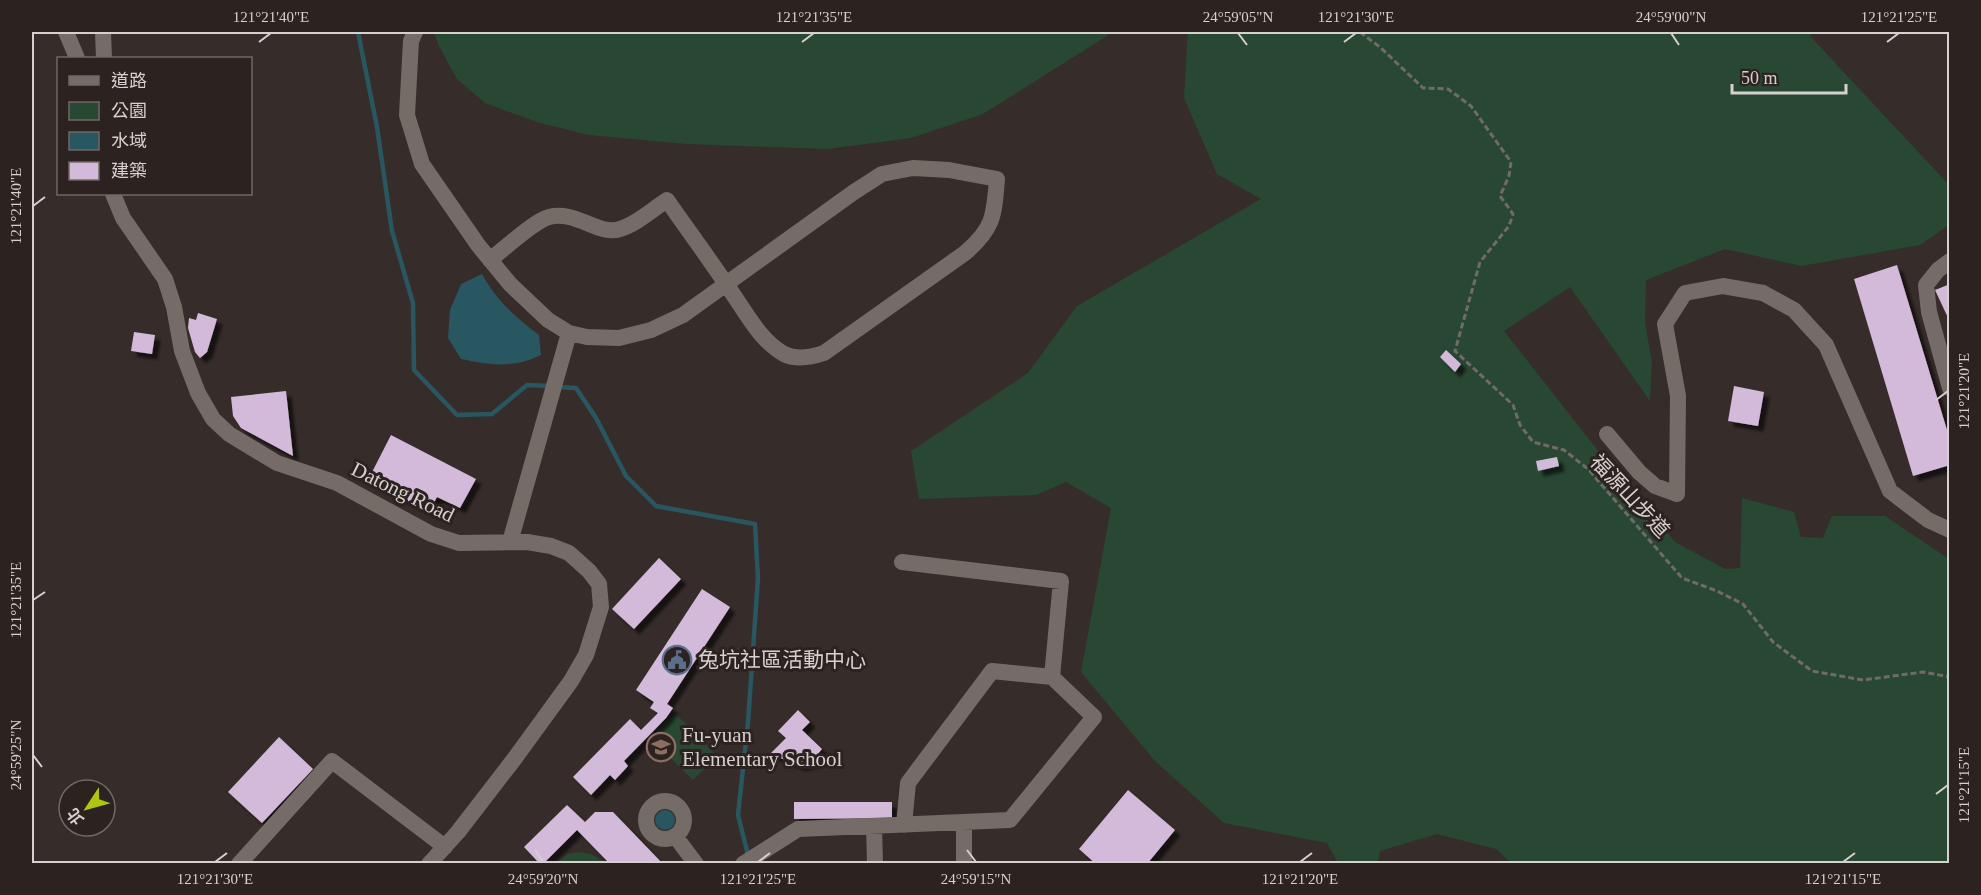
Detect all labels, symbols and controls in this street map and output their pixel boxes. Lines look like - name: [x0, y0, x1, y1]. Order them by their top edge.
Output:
- text: 121°21'40"E: [233, 9, 309, 25]
- text: 121°21'35"E: [776, 9, 852, 25]
- text: 24°59'05"N: [1203, 9, 1273, 25]
- text: 121°21'30"E: [1318, 9, 1394, 25]
- text: 24°59'00"N: [1636, 9, 1706, 25]
- text: 121°21'25"E: [1861, 9, 1937, 25]
- legend: [57, 57, 252, 195]
- scale bar: [1732, 57, 1846, 95]
- text: 50 m: [1741, 68, 1778, 88]
- text: 道路: [111, 71, 147, 91]
- text: 公園: [111, 101, 147, 121]
- text: 水域: [111, 131, 147, 151]
- text: 建築: [111, 161, 147, 181]
- text: 121°21'40"E: [8, 168, 24, 244]
- text: 121°21'20"E: [1956, 353, 1972, 429]
- street label: 福源山步道: [1585, 449, 1675, 543]
- street label: Datong Road: [348, 457, 459, 527]
- text: 121°21'35"E: [8, 562, 24, 638]
- public building icon: 兔坑社區活動中心: [661, 644, 693, 676]
- place label: 兔坑社區活動中心: [698, 648, 866, 672]
- text: 24°59'25"N: [8, 720, 24, 790]
- place label: Fu-yuan Elementary School: [682, 723, 843, 771]
- school or university icon: Fu-yuan Elementary School: [645, 731, 677, 763]
- text: 121°21'15"E: [1956, 747, 1972, 823]
- north arrow: [57, 778, 117, 838]
- text: 北: [64, 805, 87, 828]
- text: 121°21'30"E: [177, 871, 253, 887]
- text: 24°59'20"N: [508, 871, 578, 887]
- text: 121°21'25"E: [720, 871, 796, 887]
- text: 24°59'15"N: [941, 871, 1011, 887]
- text: 121°21'20"E: [1262, 871, 1338, 887]
- text: 121°21'15"E: [1805, 871, 1881, 887]

